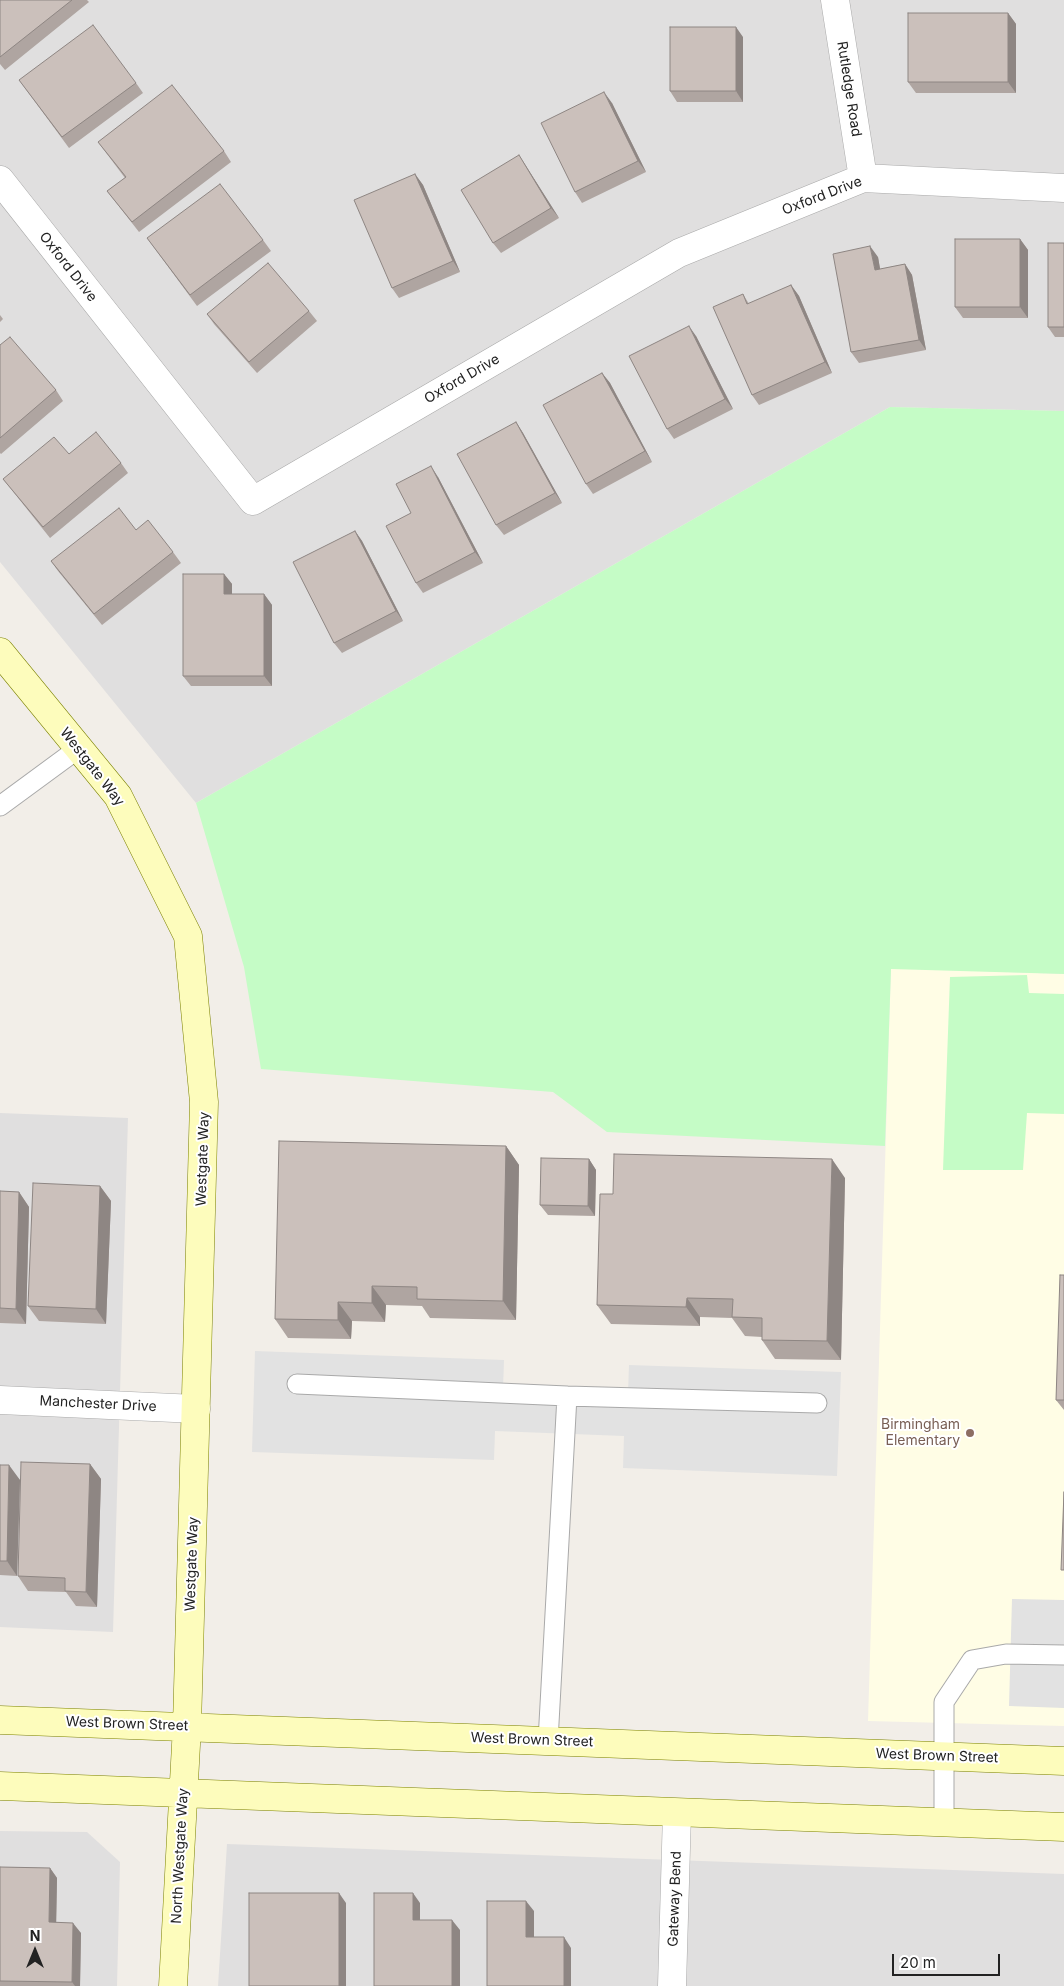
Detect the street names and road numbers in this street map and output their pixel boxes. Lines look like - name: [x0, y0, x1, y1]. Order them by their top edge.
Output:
- street label: Rutledge Road: [833, 40, 865, 138]
- street label: Oxford Drive: [780, 173, 864, 219]
- street label: Oxford Drive: [35, 229, 101, 305]
- street label: Oxford Drive: [421, 351, 503, 407]
- street label: Westgate Way: [56, 725, 128, 809]
- street label: Westgate Way: [193, 1111, 213, 1207]
- street label: Manchester Drive: [39, 1393, 157, 1415]
- street label: Westgate Way: [182, 1516, 202, 1612]
- street label: West Brown Street: [65, 1713, 189, 1735]
- street label: West Brown Street: [470, 1729, 594, 1751]
- street label: West Brown Street: [875, 1745, 999, 1767]
- street label: North Westgate Way: [168, 1788, 192, 1924]
- street label: Gateway Bend: [665, 1851, 685, 1947]

